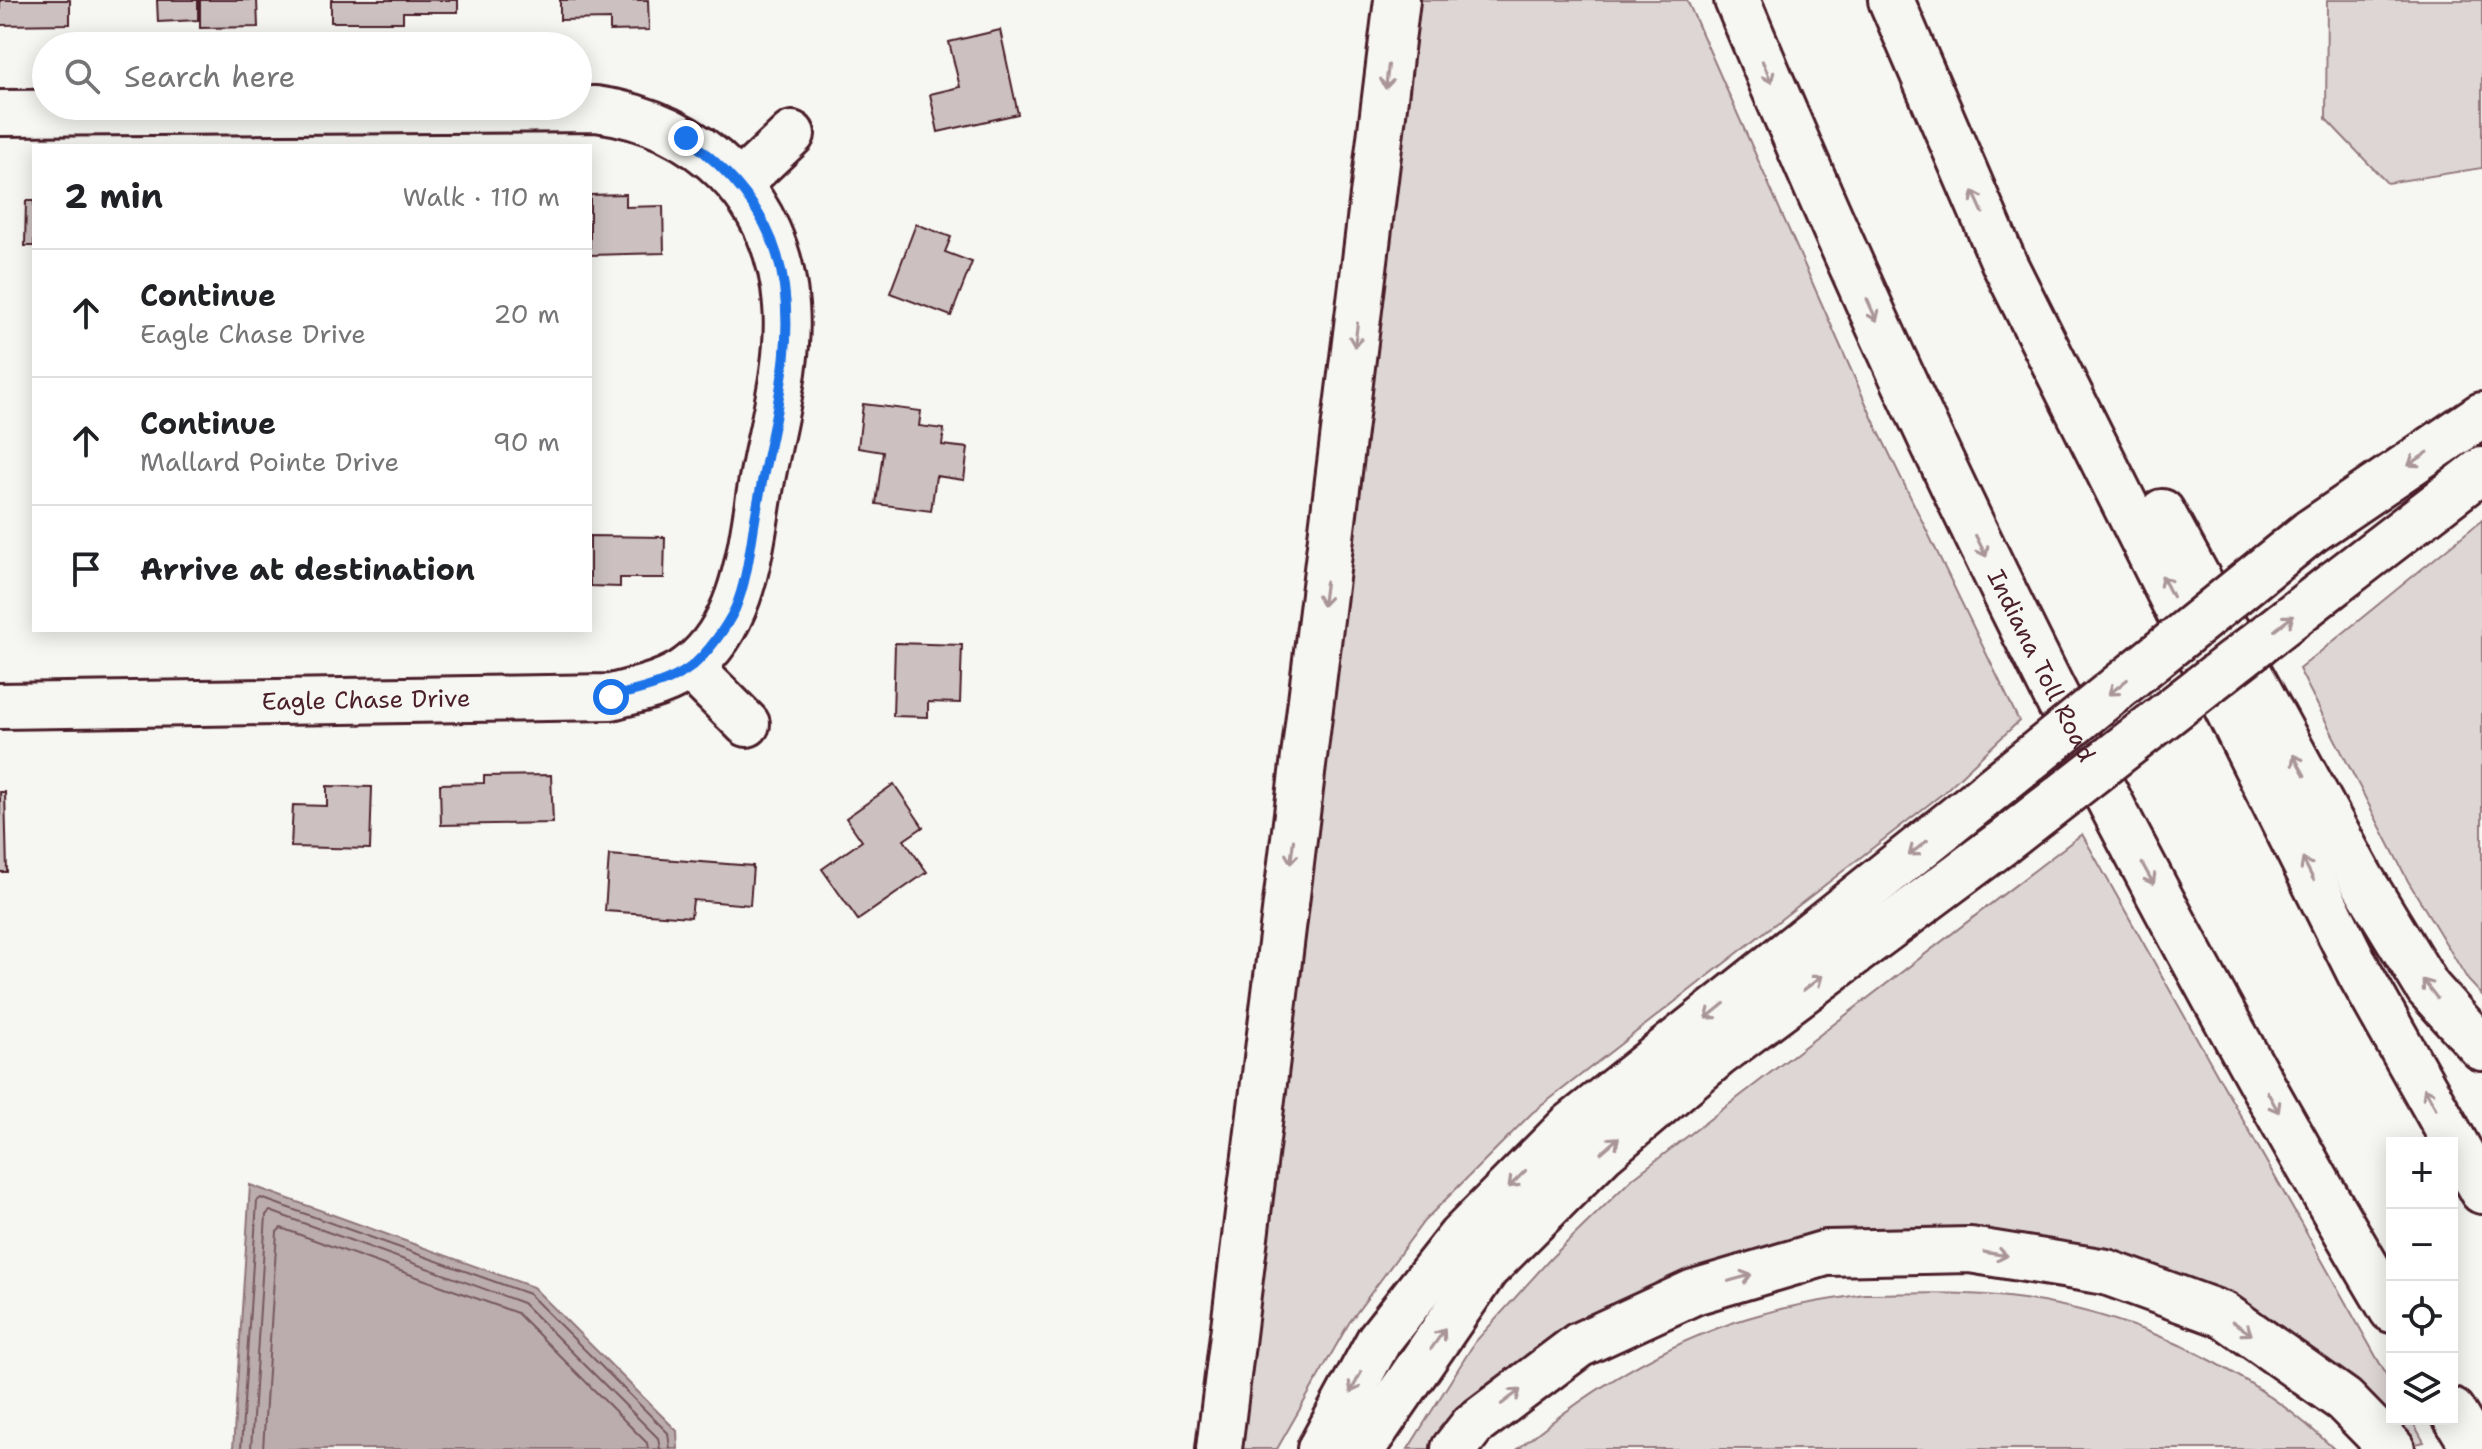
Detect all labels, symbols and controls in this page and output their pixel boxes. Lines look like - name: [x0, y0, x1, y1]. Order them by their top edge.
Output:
- search box: [32, 32, 592, 120]
- icon: search: [60, 54, 104, 98]
- text: Search here: [124, 56, 295, 97]
- one-way arrow: [1760, 59, 1775, 84]
- one-way arrow: [1379, 64, 1394, 90]
- route end: [668, 120, 704, 156]
- text: 2 min: [64, 173, 163, 219]
- text: Walk · 110 m: [402, 179, 560, 214]
- one-way arrow: [1969, 191, 1984, 215]
- text: Continue: [140, 275, 276, 316]
- icon: ahead: [64, 291, 108, 335]
- text: 20 m: [493, 296, 560, 331]
- one-way arrow: [1865, 298, 1880, 322]
- text: Eagle Chase Drive: [140, 316, 366, 351]
- one-way arrow: [1348, 322, 1363, 348]
- text: Continue: [140, 403, 276, 444]
- icon: ahead: [64, 419, 108, 463]
- text: 90 m: [493, 424, 560, 459]
- text: Mallard Pointe Drive: [140, 444, 399, 479]
- one-way arrow: [2407, 451, 2429, 467]
- one-way arrow: [1974, 533, 1990, 557]
- icon: arrive: [64, 547, 108, 591]
- text: Arrive at destination: [140, 549, 475, 590]
- street label: Indiana Toll Road: [1980, 564, 2103, 767]
- one-way arrow: [2158, 575, 2174, 599]
- one-way arrow: [1316, 580, 1331, 606]
- one-way arrow: [2273, 614, 2294, 631]
- one-way arrow: [2108, 678, 2129, 696]
- route start: [593, 679, 629, 715]
- street label: Eagle Chase Drive: [261, 682, 471, 718]
- one-way arrow: [2291, 754, 2307, 777]
- one-way arrow: [1285, 838, 1300, 865]
- one-way arrow: [1908, 840, 1929, 857]
- one-way arrow: [2300, 857, 2315, 881]
- one-way arrow: [2141, 861, 2157, 885]
- one-way arrow: [1802, 975, 1824, 992]
- one-way arrow: [2422, 979, 2439, 1000]
- one-way arrow: [1704, 1001, 1725, 1019]
- one-way arrow: [2422, 1087, 2437, 1111]
- one-way arrow: [2265, 1090, 2281, 1113]
- one-way arrow: [1600, 1137, 1620, 1155]
- map controls: [2386, 1137, 2458, 1425]
- button: +: [2386, 1137, 2458, 1209]
- one-way arrow: [1508, 1169, 1527, 1188]
- button: −: [2386, 1209, 2458, 1281]
- one-way arrow: [1982, 1247, 2008, 1262]
- one-way arrow: [1726, 1270, 1752, 1285]
- button: locate: [2386, 1281, 2458, 1353]
- one-way arrow: [2231, 1320, 2253, 1336]
- one-way arrow: [1430, 1328, 1446, 1350]
- button: layers: [2386, 1353, 2458, 1425]
- one-way arrow: [1348, 1369, 1363, 1393]
- one-way arrow: [1499, 1388, 1521, 1405]

